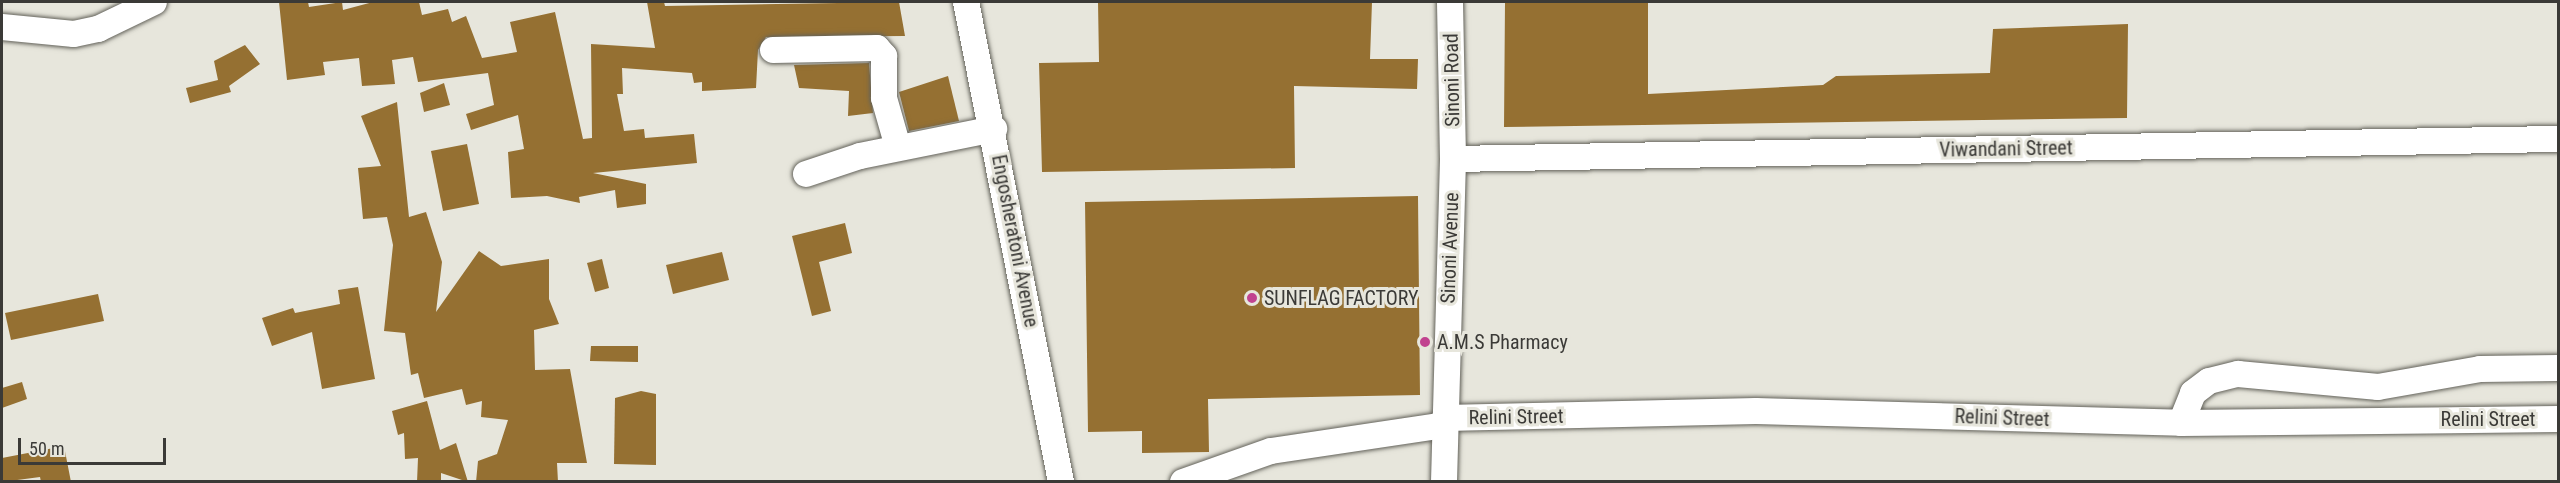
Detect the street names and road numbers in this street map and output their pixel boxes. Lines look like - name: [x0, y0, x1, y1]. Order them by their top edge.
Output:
- street label: Sinoni Road: [1439, 33, 1465, 127]
- street label: Viwandani Street: [1939, 136, 2073, 162]
- street label: Engosheratoni Avenue: [987, 153, 1043, 329]
- street label: Sinoni Avenue: [1436, 192, 1464, 304]
- street label: Relini Street: [1468, 404, 1564, 430]
- street label: Relini Street: [1954, 404, 2050, 432]
- street label: Relini Street: [2441, 407, 2535, 431]

